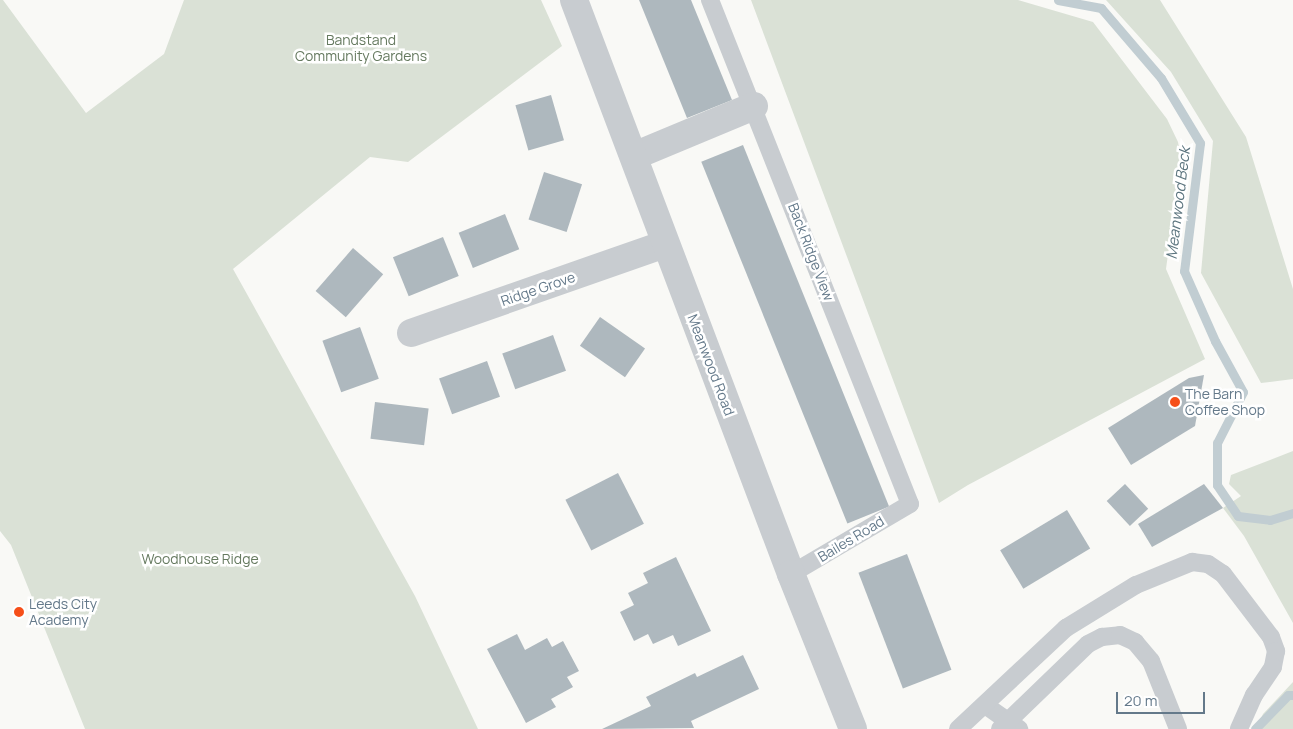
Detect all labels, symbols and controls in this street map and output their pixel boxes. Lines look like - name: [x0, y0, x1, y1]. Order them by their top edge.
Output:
- park label: Bandstand Community Gardens: [295, 32, 427, 64]
- water label: Meanwood Beck: [1162, 146, 1194, 260]
- street label: Back Ridge View: [785, 201, 837, 303]
- street label: Ridge Grove: [499, 268, 577, 310]
- street label: Meanwood Road: [684, 312, 738, 418]
- place label: The Barn Coffee Shop: [1185, 386, 1265, 418]
- marker: The Barn Coffee Shop: [1169, 396, 1181, 408]
- street label: Bailes Road: [815, 513, 887, 565]
- park label: Woodhouse Ridge: [141, 551, 259, 567]
- place label: Leeds City Academy: [29, 596, 97, 628]
- marker: Leeds City Academy: [13, 606, 25, 618]
- scale bar: [1118, 682, 1207, 714]
- text: 20 m: [1124, 690, 1157, 711]

